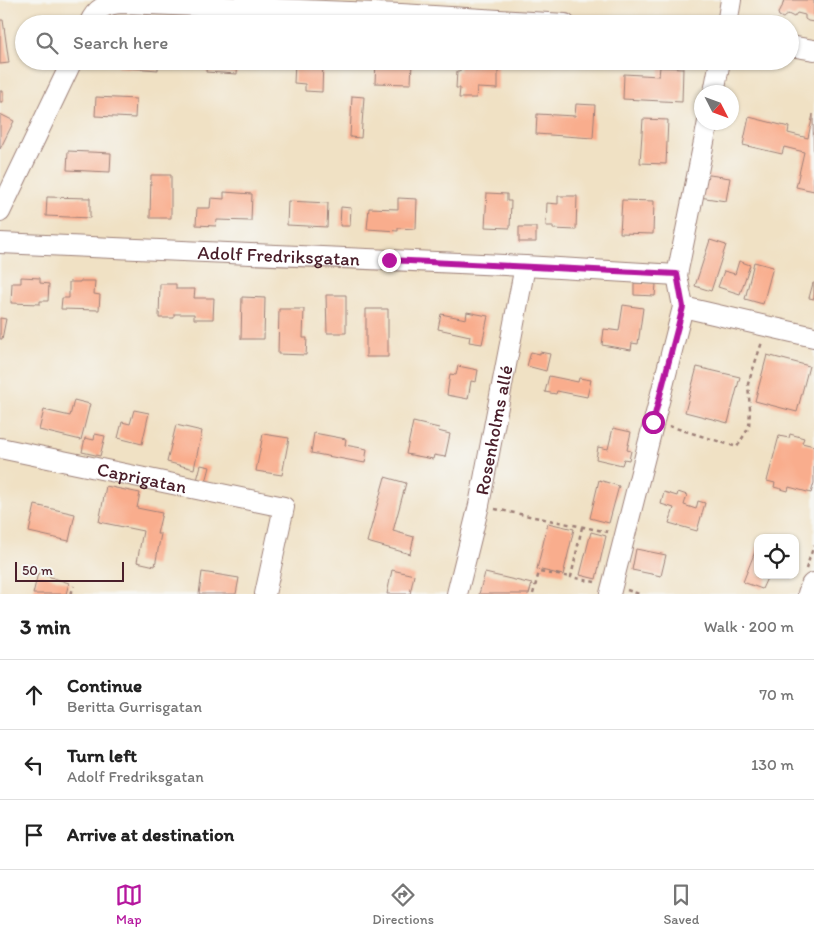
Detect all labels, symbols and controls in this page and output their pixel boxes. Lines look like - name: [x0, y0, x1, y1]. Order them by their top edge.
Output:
- search box: [15, 15, 799, 70]
- icon: search: [33, 29, 61, 57]
- text: Search here: [73, 31, 168, 54]
- north arrow: [694, 85, 739, 130]
- street label: Adolf Fredriksgatan: [197, 240, 360, 270]
- route end: [378, 249, 401, 272]
- street label: Rosenholms allé: [470, 363, 517, 497]
- route start: [642, 411, 665, 434]
- street label: Caprigatan: [95, 457, 189, 498]
- map controls: [754, 534, 799, 579]
- button: locate: [754, 534, 799, 579]
- scale bar: [15, 559, 124, 582]
- text: 50 m: [22, 562, 53, 579]
- text: 3 min: [20, 614, 70, 639]
- text: Walk · 200 m: [704, 617, 794, 636]
- text: Continue: [67, 674, 142, 697]
- icon: ahead: [20, 681, 48, 709]
- text: 70 m: [759, 685, 794, 704]
- text: Beritta Gurrisgatan: [67, 697, 202, 716]
- text: Turn left: [67, 744, 137, 767]
- icon: left: [20, 751, 48, 779]
- text: 130 m: [751, 755, 794, 774]
- text: Adolf Fredriksgatan: [67, 767, 204, 786]
- icon: arrive: [20, 821, 48, 849]
- text: Arrive at destination: [67, 823, 234, 846]
- tab: Map: [115, 881, 143, 928]
- tab: Directions: [372, 881, 434, 928]
- tab: Saved: [663, 881, 699, 928]

